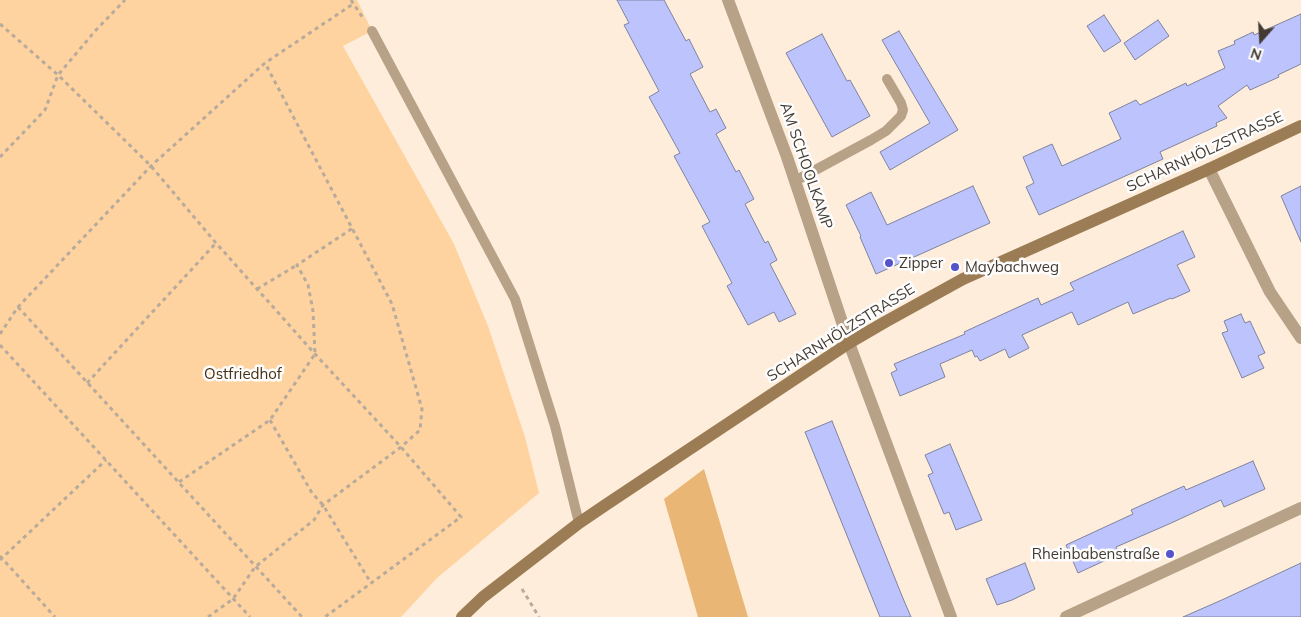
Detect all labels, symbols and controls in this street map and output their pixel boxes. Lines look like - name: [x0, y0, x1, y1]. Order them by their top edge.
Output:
- north arrow: [1236, 15, 1286, 65]
- text: N: [1248, 44, 1264, 64]
- street label: AM SCHOOLKAMP: [776, 100, 836, 232]
- street label: SCHARNHÖLZSTRASSE: [1124, 108, 1286, 196]
- place label: Zipper: [899, 254, 943, 272]
- marker: Zipper: [883, 257, 895, 269]
- place label: Maybachweg: [965, 258, 1059, 276]
- marker: Maybachweg: [949, 261, 961, 273]
- street label: SCHARNHÖLZSTRASSE: [764, 280, 918, 386]
- park label: Ostfriedhof: [204, 365, 282, 383]
- place label: Rheinbabenstraße: [1032, 545, 1160, 563]
- marker: Rheinbabenstraße: [1164, 548, 1176, 560]

